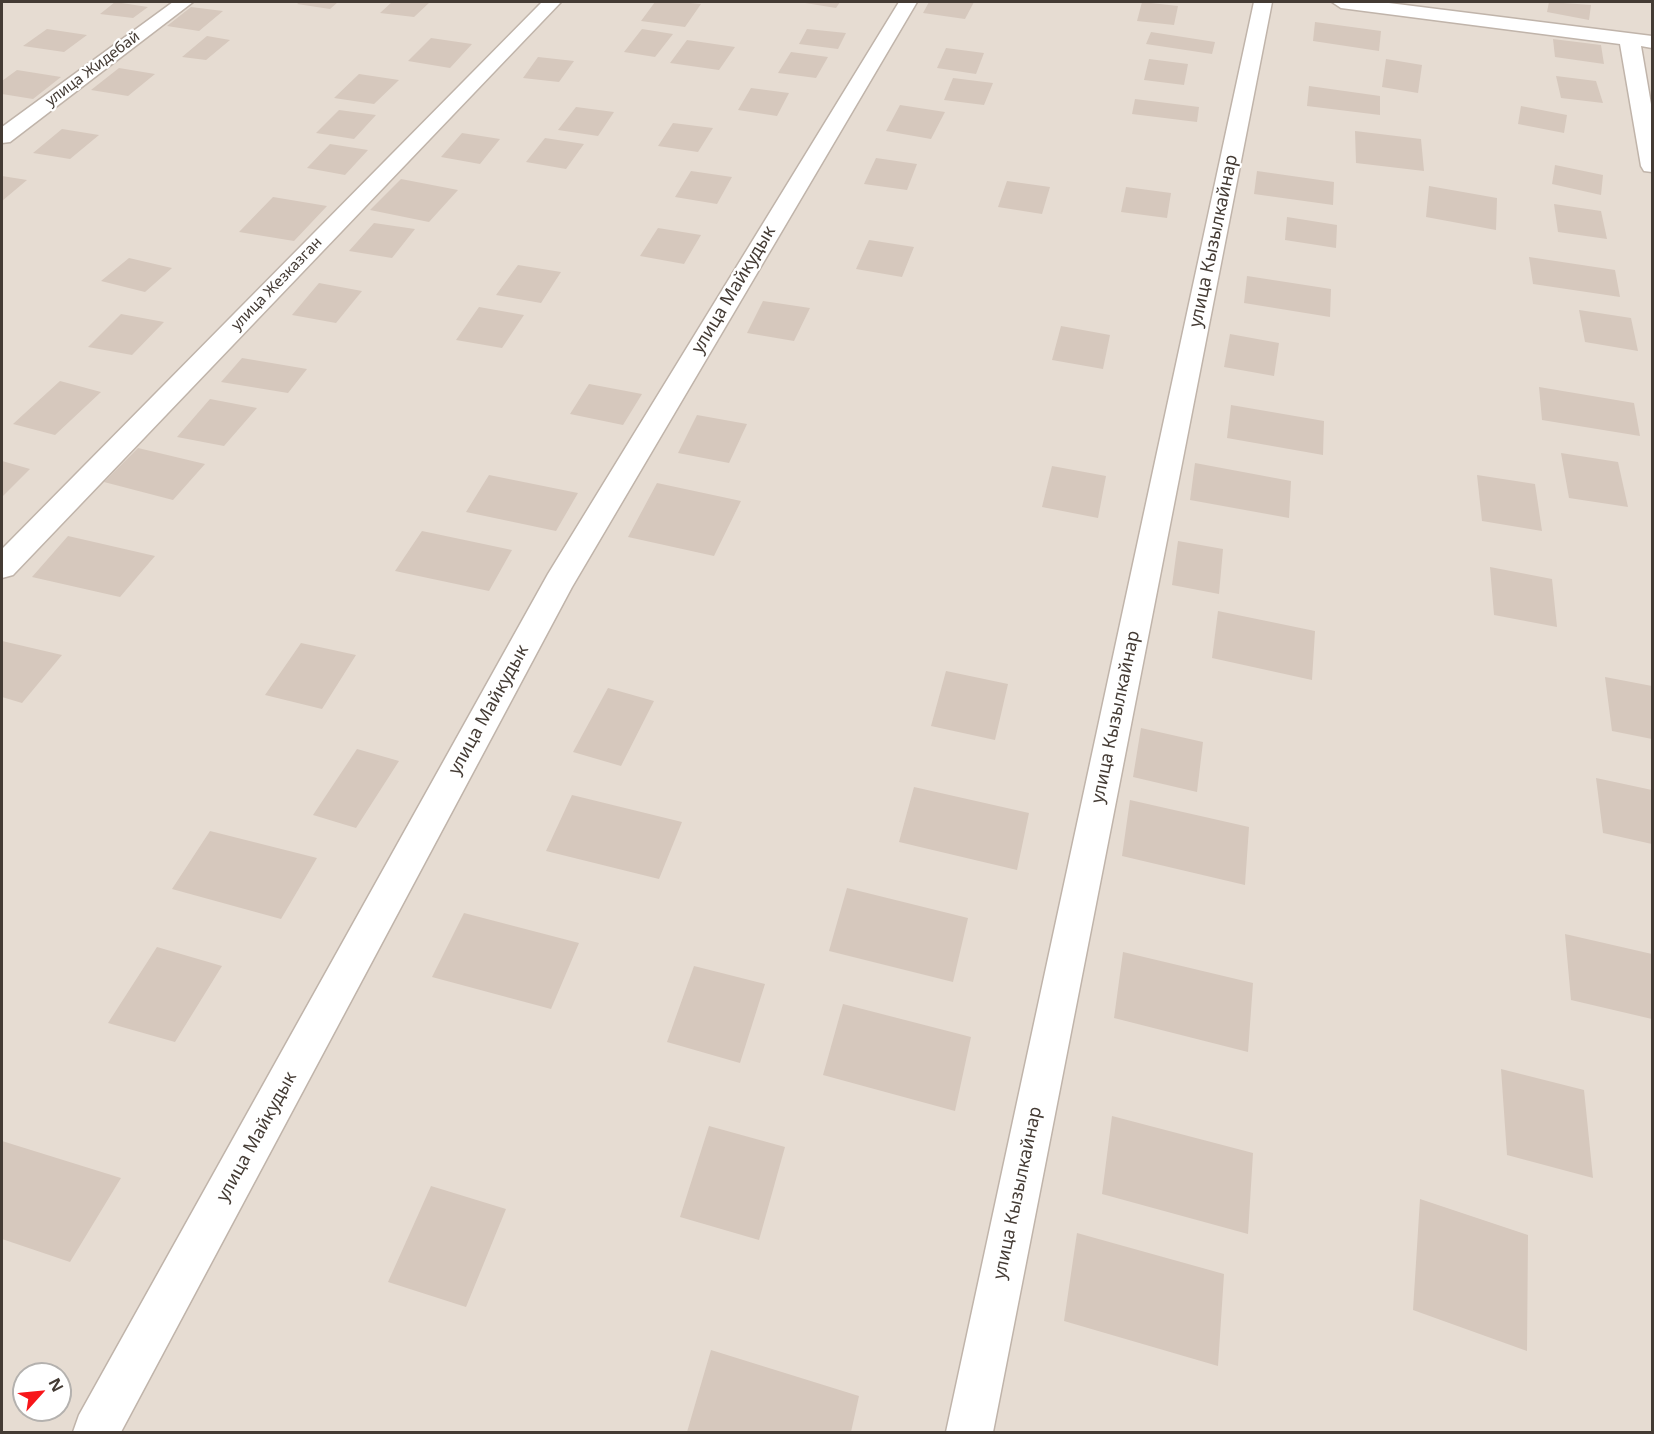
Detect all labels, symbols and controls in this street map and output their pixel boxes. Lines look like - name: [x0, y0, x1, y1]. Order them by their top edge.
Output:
- street label: улица Жидебай: [42, 28, 144, 110]
- street label: улица Кызылкайнар: [1185, 153, 1243, 329]
- street label: улица Майкудык: [687, 222, 781, 358]
- street label: улица Жезказган: [228, 234, 326, 334]
- street label: улица Кызылкайнар: [1087, 629, 1145, 805]
- street label: улица Майкудык: [444, 641, 534, 779]
- street label: улица Майкудык: [212, 1068, 302, 1206]
- street label: улица Кызылкайнар: [989, 1105, 1047, 1281]
- north arrow: [12, 1362, 72, 1422]
- text: N: [43, 1374, 69, 1396]

